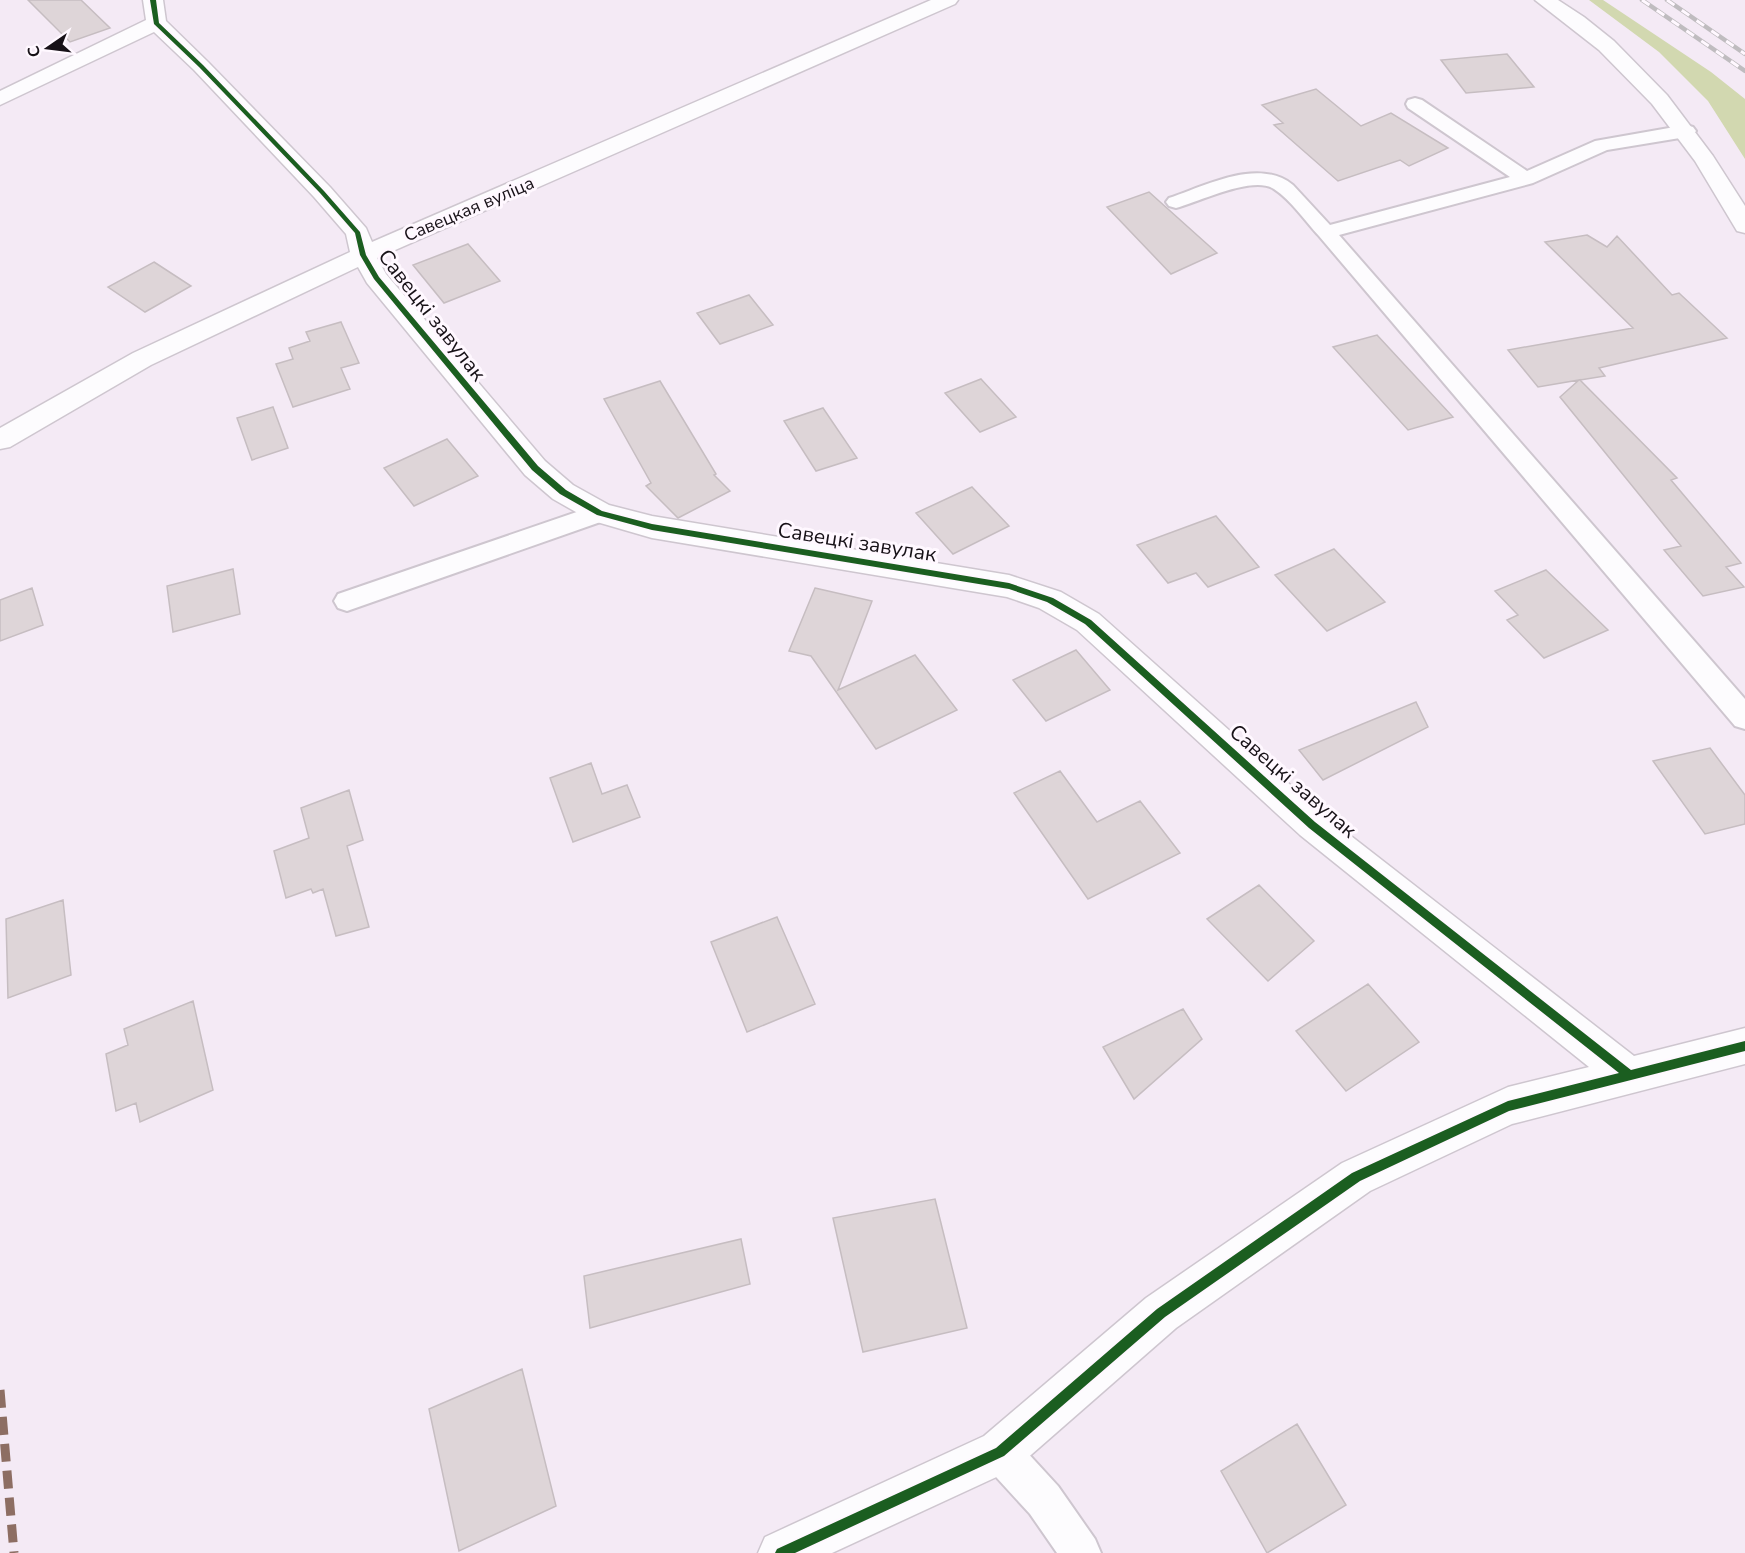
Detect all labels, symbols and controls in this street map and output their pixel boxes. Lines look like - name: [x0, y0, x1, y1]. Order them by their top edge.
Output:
- north arrow: [18, 18, 78, 78]
- text: С: [22, 43, 46, 59]
- street label: Савецкая вуліца: [400, 171, 538, 247]
- street label: Савецкі завулак: [372, 243, 493, 388]
- street label: Савецкі завулак: [776, 516, 939, 569]
- street label: Савецкі завулак: [1223, 718, 1363, 845]

